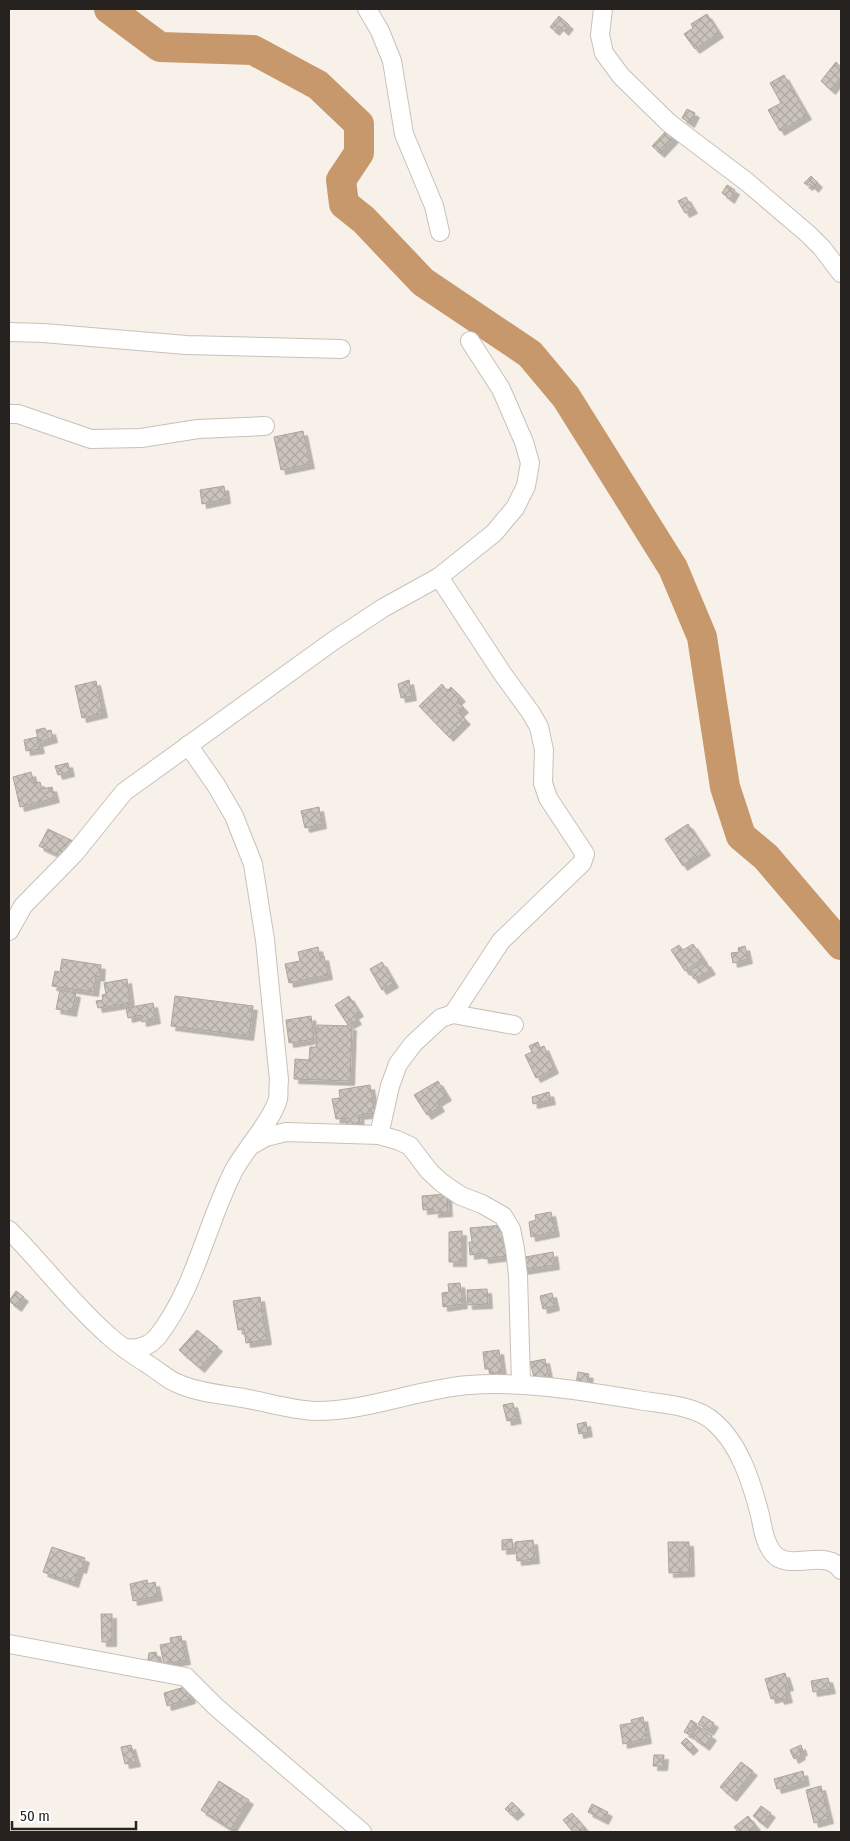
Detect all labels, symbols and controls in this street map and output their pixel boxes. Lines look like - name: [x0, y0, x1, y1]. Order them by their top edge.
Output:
- scale bar: [12, 1798, 136, 1830]
- text: 50 m: [20, 1807, 50, 1825]

